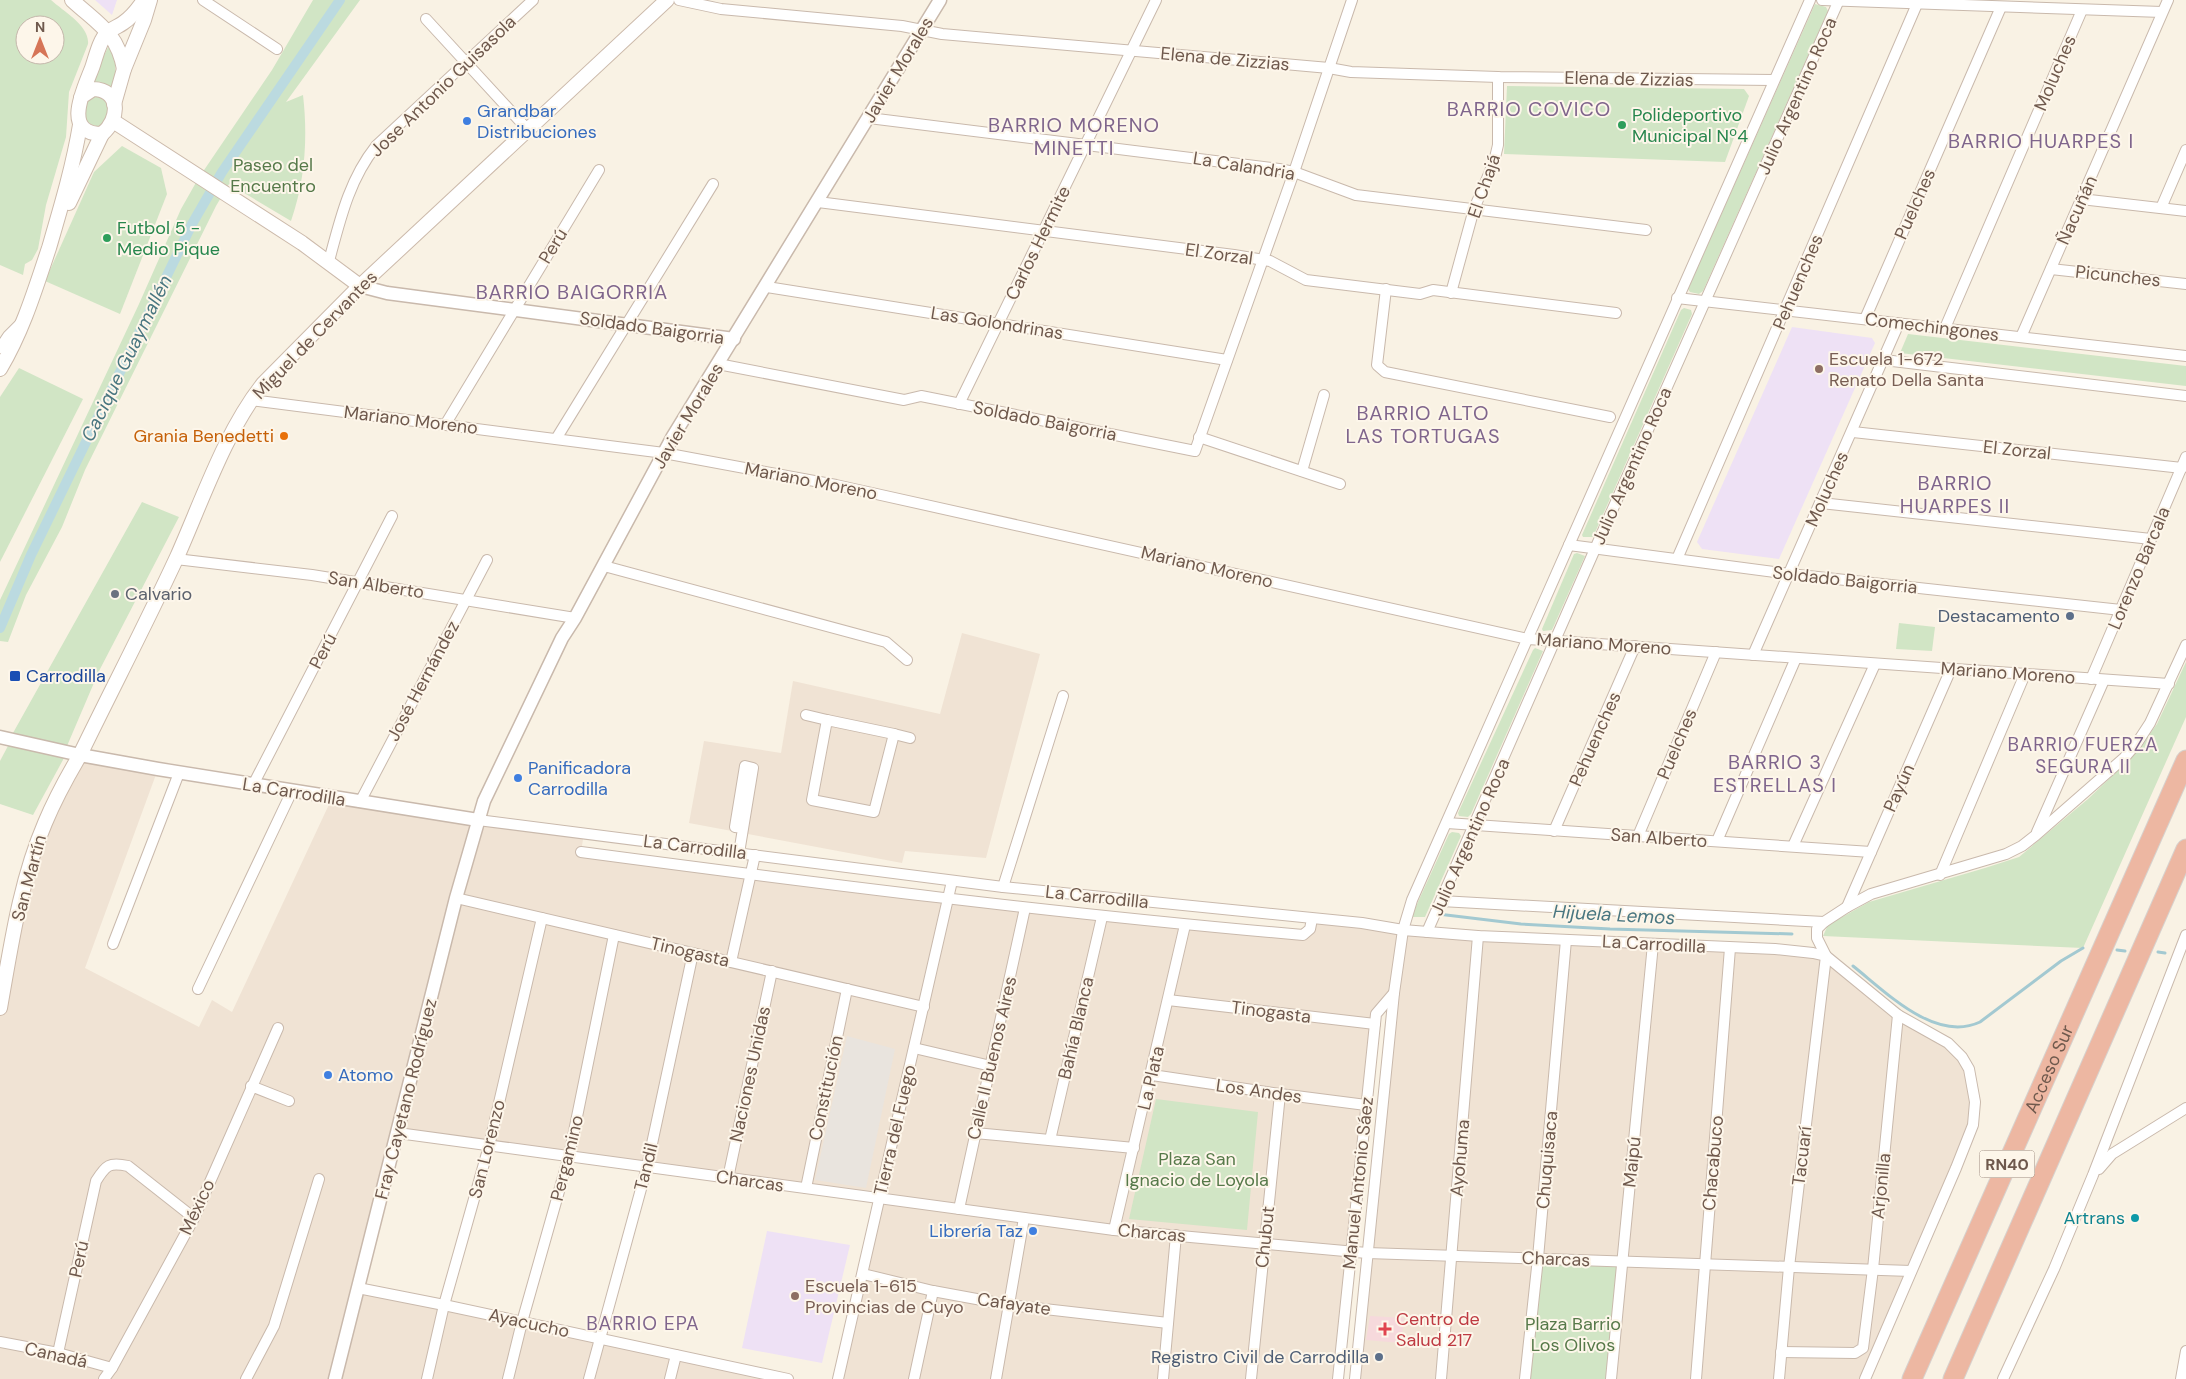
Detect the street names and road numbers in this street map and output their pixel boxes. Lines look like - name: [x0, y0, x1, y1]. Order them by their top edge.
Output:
- street label: Jose Antonio Guisasola: [365, 10, 521, 162]
- street label: Javier Morales: [857, 13, 939, 127]
- street label: Julio Argentino Roca: [1751, 14, 1843, 178]
- street label: Moluches: [2028, 31, 2082, 115]
- street label: Elena de Zizzias: [1160, 41, 1290, 77]
- street label: Elena de Zizzias: [1564, 66, 1694, 92]
- street label: La Calandria: [1191, 146, 1297, 186]
- street label: El Chajá: [1462, 151, 1506, 221]
- street label: Puelches: [1889, 165, 1941, 243]
- street label: Ñacuñán: [2051, 172, 2103, 248]
- street label: Carlos Hermite: [1000, 182, 1076, 304]
- street label: Perú: [533, 224, 573, 268]
- street label: Pehuenches: [1767, 231, 1829, 333]
- street label: El Zorzal: [1184, 237, 1254, 271]
- street label: Picunches: [2074, 260, 2162, 292]
- street label: Miguel de Cervantes: [247, 265, 383, 405]
- street label: Las Golondrinas: [929, 301, 1065, 345]
- street label: Soldado Baigorria: [578, 306, 726, 350]
- street label: Comechingones: [1863, 307, 2001, 347]
- street label: Javier Morales: [647, 359, 729, 473]
- street label: Julio Argentino Roca: [1586, 384, 1678, 548]
- street label: Soldado Baigorria: [971, 395, 1119, 447]
- street label: Mariano Moreno: [343, 400, 479, 440]
- street label: El Zorzal: [1982, 435, 2052, 465]
- street label: Moluches: [1800, 448, 1854, 530]
- street label: Mariano Moreno: [743, 456, 879, 506]
- street label: Lorenzo Barcala: [2102, 503, 2176, 633]
- street label: Mariano Moreno: [1139, 540, 1275, 594]
- street label: Soldado Baigorria: [1771, 560, 1919, 600]
- street label: San Alberto: [326, 566, 426, 604]
- street label: José Hernández: [381, 617, 465, 745]
- street label: Mariano Moreno: [1536, 627, 1672, 661]
- street label: Perú: [304, 629, 342, 673]
- street label: Mariano Moreno: [1940, 656, 2076, 690]
- street label: Pehuenches: [1563, 688, 1627, 790]
- street label: Puelches: [1651, 705, 1703, 783]
- street label: Julio Argentino Roca: [1424, 755, 1516, 919]
- street label: Payún: [1878, 760, 1920, 816]
- street label: La Carrodilla: [241, 772, 347, 812]
- street label: San Alberto: [1610, 823, 1708, 853]
- street label: La Carrodilla: [642, 829, 748, 865]
- street label: San Martín: [6, 832, 52, 924]
- street label: La Carrodilla: [1044, 880, 1150, 914]
- street label: La Carrodilla: [1602, 929, 1706, 959]
- street label: Tinogasta: [648, 931, 732, 973]
- street label: Calle II Buenos Aires: [962, 974, 1022, 1142]
- street label: Bahía Blanca: [1053, 974, 1099, 1082]
- street label: Tinogasta: [1230, 995, 1312, 1029]
- street label: Fray Cayetano Rodríguez: [369, 996, 443, 1202]
- street label: Naciones Unidas: [724, 1004, 776, 1144]
- street label: Acceso Sur: [2019, 1021, 2079, 1117]
- street label: Constitución: [803, 1033, 849, 1143]
- street label: La Plata: [1132, 1044, 1170, 1112]
- street label: Tierra del Fuego: [868, 1062, 922, 1198]
- street label: Los Andes: [1215, 1073, 1303, 1109]
- street label: Manuel Antonio Sáez: [1337, 1096, 1379, 1270]
- street label: San Lorenzo: [463, 1097, 511, 1201]
- street label: Chuquisaca: [1531, 1110, 1563, 1210]
- street label: Pergamino: [545, 1113, 589, 1203]
- street label: Chacabuco: [1697, 1114, 1729, 1212]
- street label: Ayohuma: [1445, 1118, 1475, 1198]
- street label: Tacuarí: [1786, 1125, 1818, 1187]
- street label: Maipú: [1617, 1135, 1647, 1189]
- street label: Tandil: [628, 1141, 664, 1193]
- road number: RN40: [1980, 1150, 2034, 1178]
- street label: Arjonilla: [1866, 1152, 1896, 1220]
- street label: Charcas: [714, 1164, 786, 1198]
- street label: México: [174, 1175, 220, 1239]
- street label: Chubut: [1250, 1205, 1280, 1269]
- street label: Charcas: [1117, 1218, 1187, 1248]
- street label: Perú: [63, 1238, 95, 1280]
- street label: Charcas: [1521, 1246, 1591, 1272]
- street label: Cafayate: [976, 1287, 1052, 1321]
- street label: Ayacucho: [486, 1303, 572, 1343]
- street label: Canadá: [22, 1336, 90, 1374]

